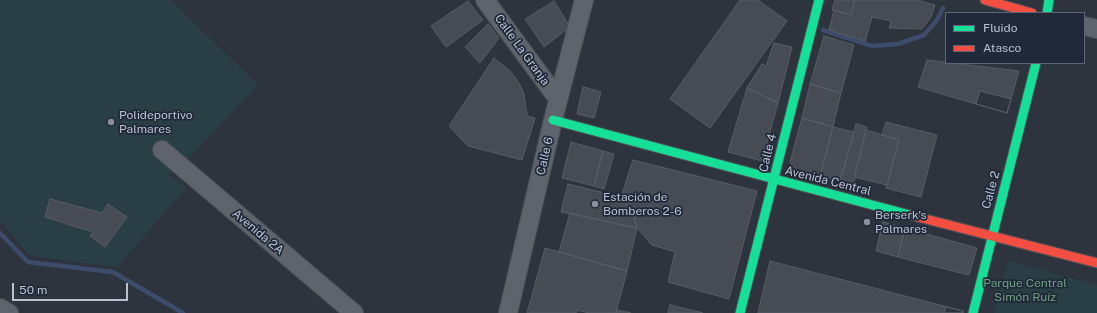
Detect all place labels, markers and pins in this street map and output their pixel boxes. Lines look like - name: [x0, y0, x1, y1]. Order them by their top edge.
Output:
- place label: Polideportivo Palmares: [119, 108, 193, 136]
- marker: Polideportivo Palmares: [106, 117, 116, 127]
- place label: Estación de Bomberos 2-6: [603, 190, 682, 218]
- marker: Estación de Bomberos 2-6: [590, 199, 600, 209]
- place label: Berserk's Palmares: [875, 208, 927, 236]
- marker: Berserk's Palmares: [862, 217, 872, 227]

